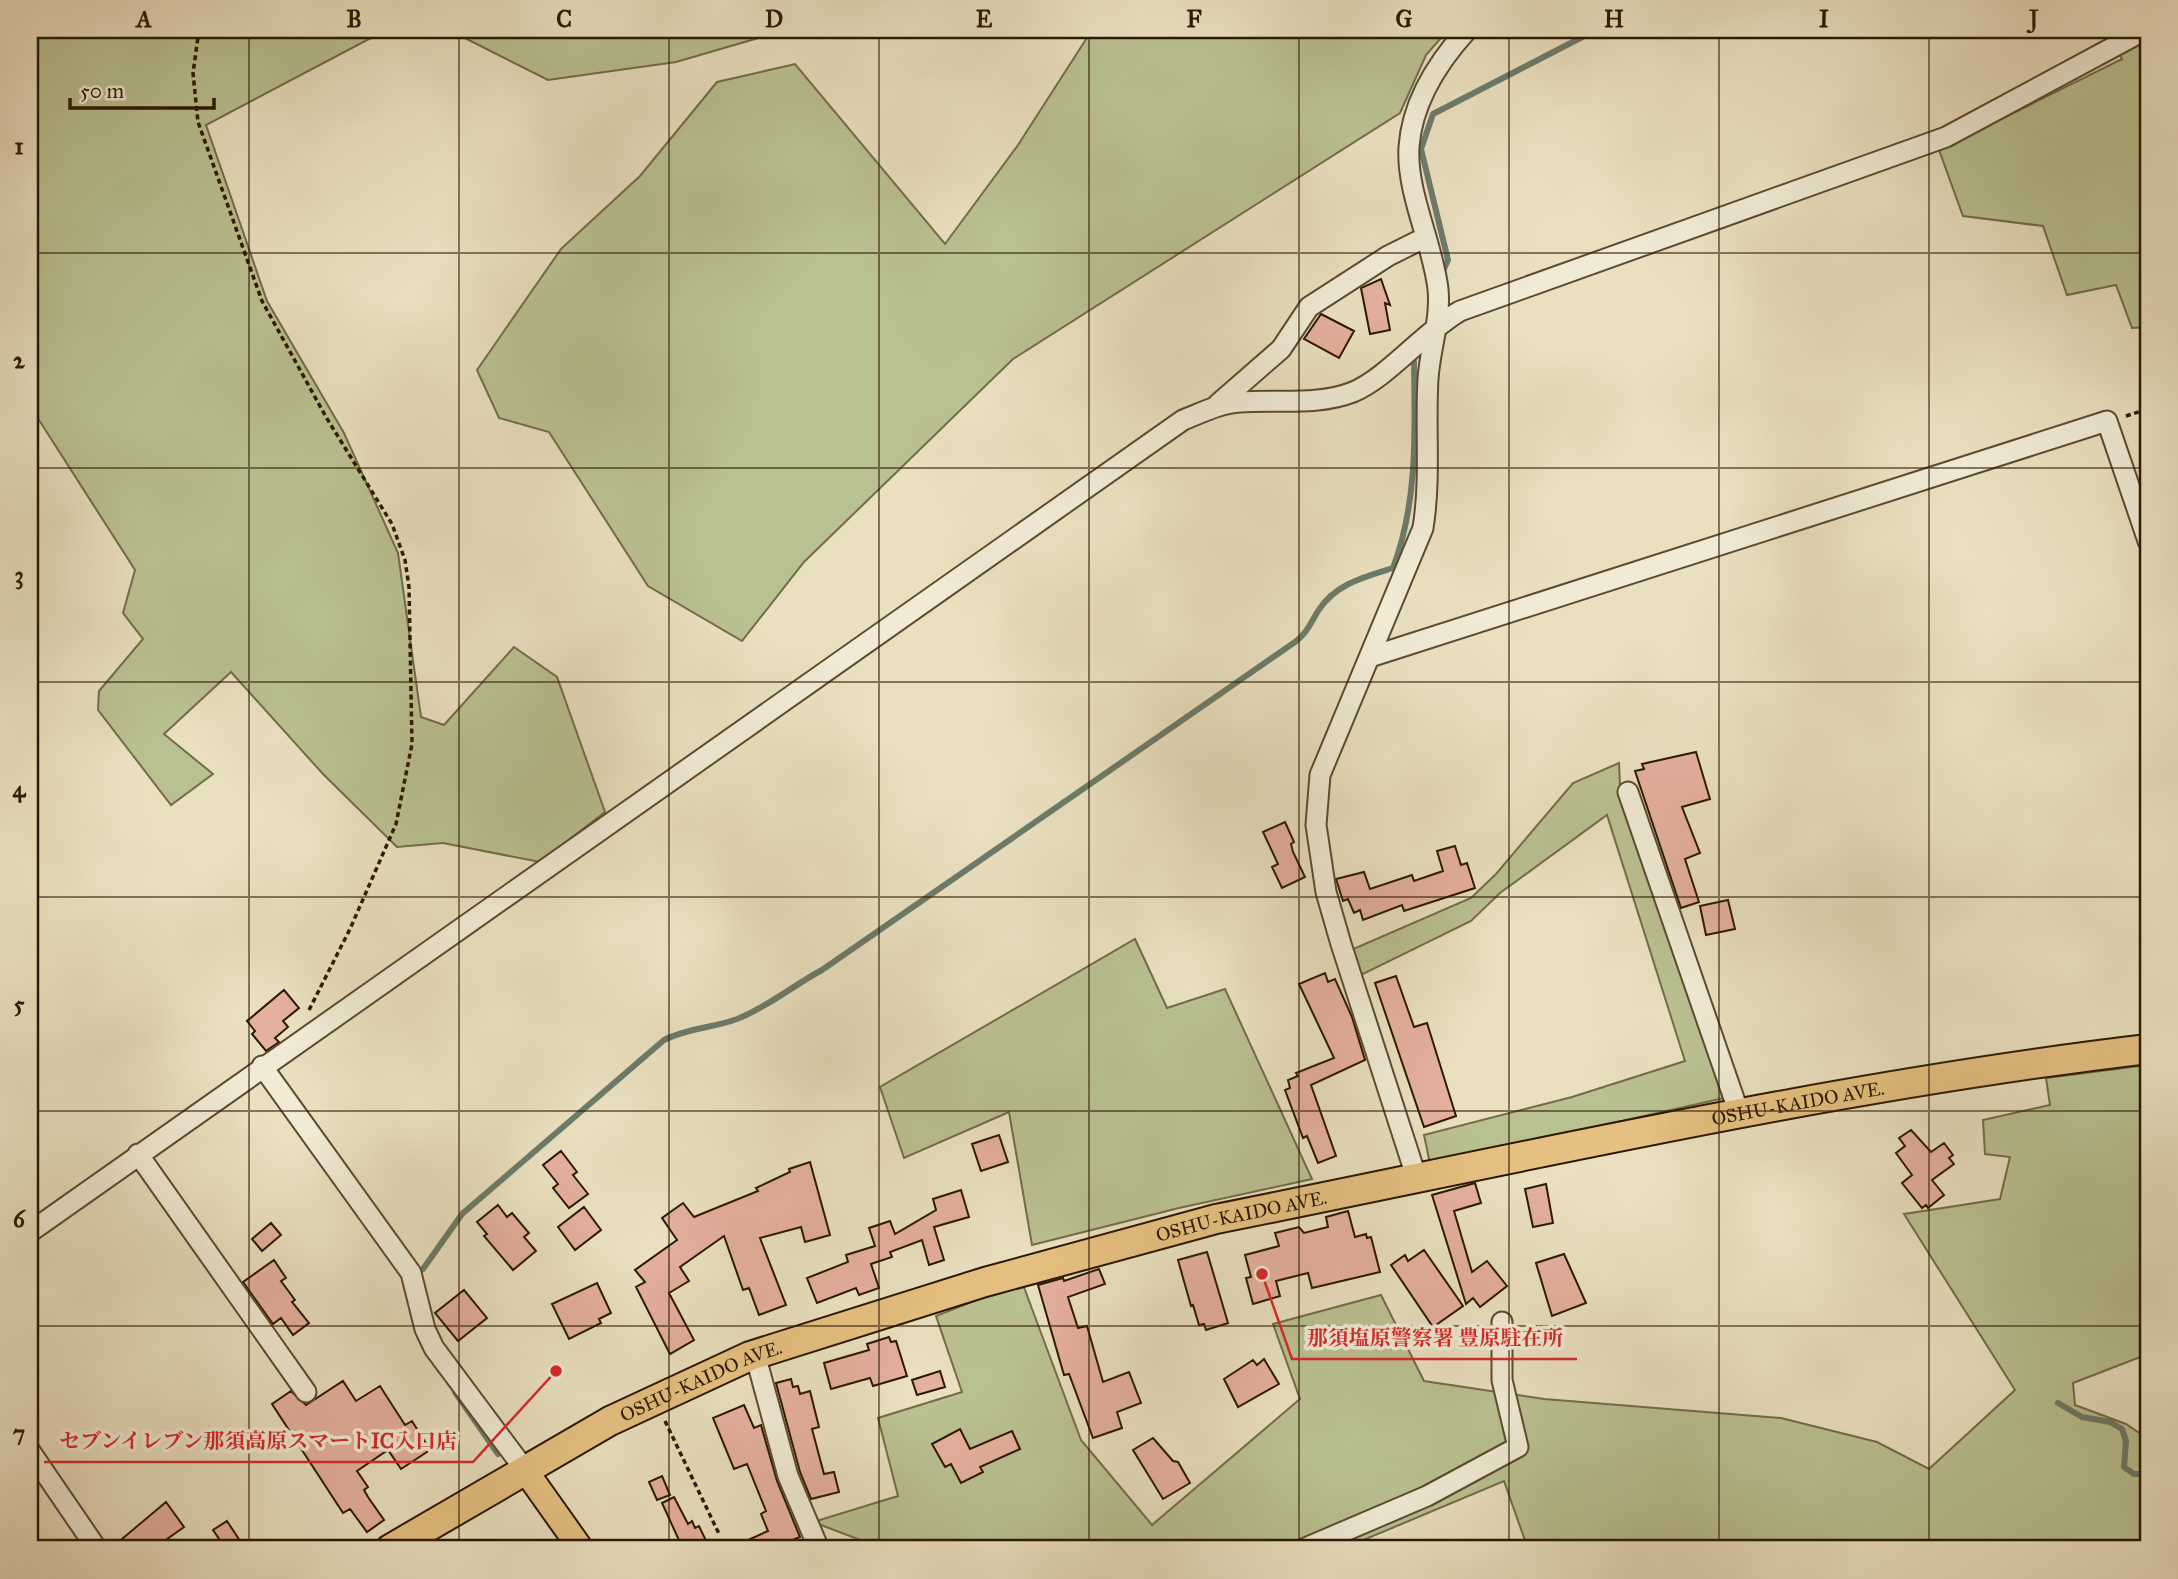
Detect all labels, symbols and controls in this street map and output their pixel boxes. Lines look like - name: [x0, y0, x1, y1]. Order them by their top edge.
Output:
- text: A: [134, 5, 152, 33]
- text: B: [346, 5, 362, 33]
- text: C: [556, 5, 572, 33]
- text: D: [765, 5, 783, 33]
- text: E: [976, 5, 993, 33]
- text: F: [1186, 5, 1202, 33]
- text: G: [1396, 5, 1413, 33]
- text: H: [1604, 5, 1624, 33]
- text: I: [1819, 5, 1829, 33]
- text: J: [2026, 5, 2039, 34]
- scale bar: [70, 66, 214, 110]
- text: 50 m: [80, 78, 125, 104]
- text: 1: [14, 132, 24, 160]
- text: 2: [13, 346, 25, 374]
- text: 3: [14, 561, 24, 590]
- text: 4: [13, 775, 27, 803]
- text: 5: [14, 990, 25, 1018]
- street label: OSHU-KAIDO AVE.: [1710, 1076, 1886, 1130]
- street label: OSHU-KAIDO AVE.: [1153, 1185, 1329, 1246]
- text: 6: [13, 1205, 26, 1233]
- callout: 那須塩原警察署 豊原駐在所: [1292, 1317, 1577, 1359]
- text: 那須塩原警察署 豊原駐在所: [1307, 1325, 1563, 1351]
- street label: OSHU-KAIDO AVE.: [616, 1335, 785, 1426]
- text: 7: [13, 1419, 25, 1447]
- callout: セブンイレブン那須高原スマートIC入口店: [44, 1420, 473, 1462]
- text: セブンイレブン那須高原スマートIC入口店: [59, 1428, 457, 1454]

